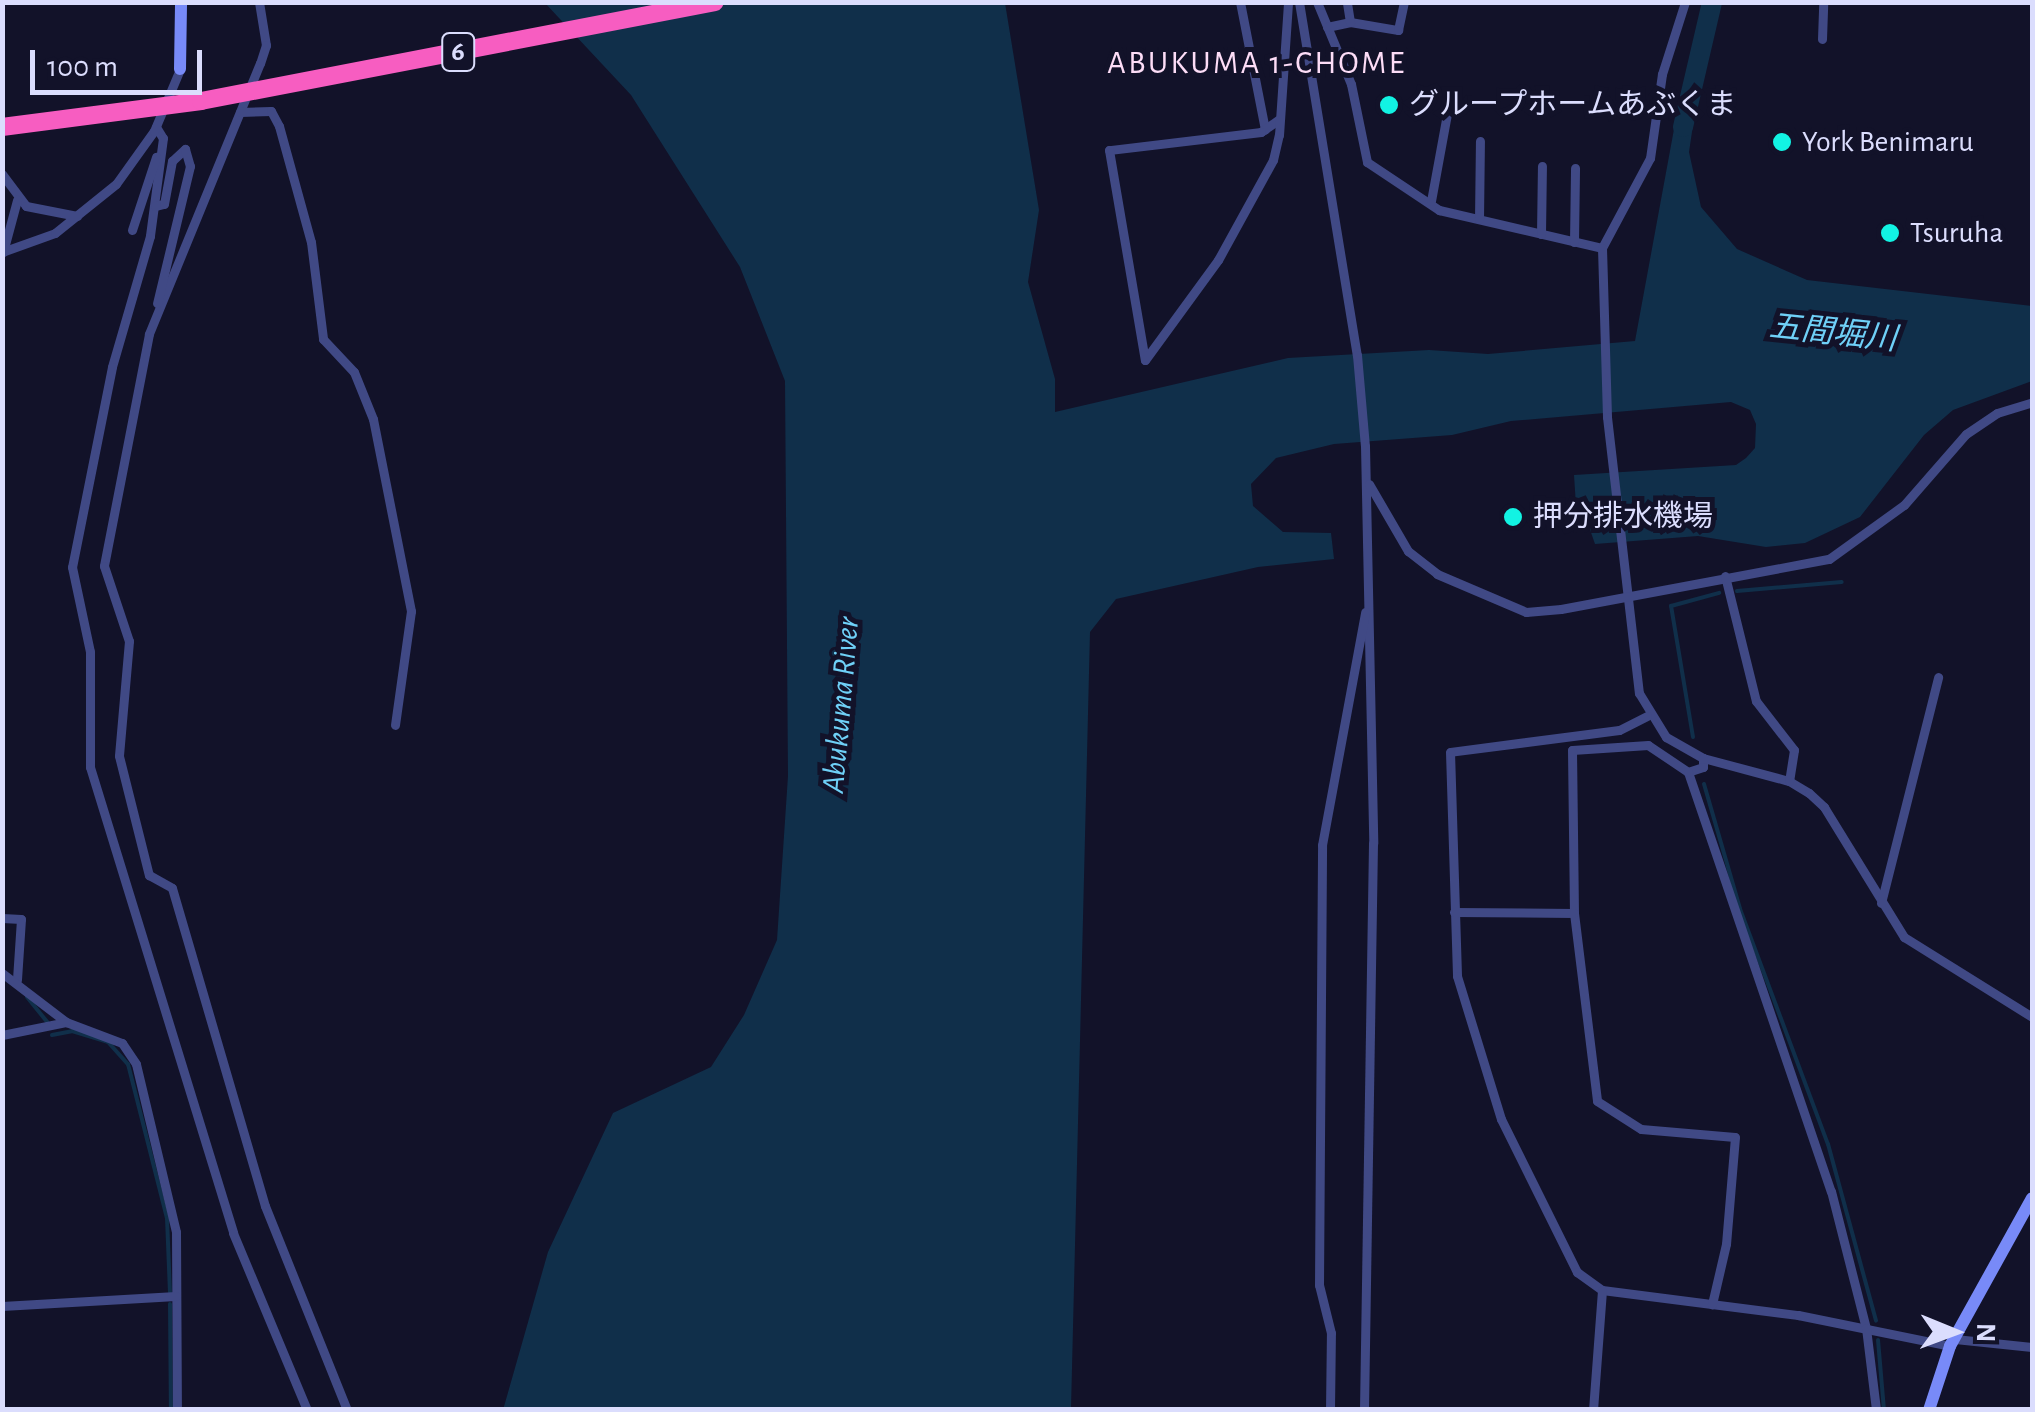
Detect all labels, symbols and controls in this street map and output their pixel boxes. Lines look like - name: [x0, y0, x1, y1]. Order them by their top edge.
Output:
- road number: 6: [440, 29, 476, 75]
- scale bar: [35, 30, 208, 92]
- district label: ABUKUMA 1-CHOME: [1107, 44, 1407, 82]
- text: 100 m: [47, 52, 118, 82]
- place label: グループホームあぶくま: [1409, 87, 1739, 123]
- marker: グループホームあぶくま: [1378, 94, 1400, 116]
- place label: York Benimaru: [1802, 124, 1974, 160]
- marker: York Benimaru: [1771, 131, 1793, 153]
- place label: Tsuruha: [1910, 215, 2003, 251]
- marker: Tsuruha: [1879, 222, 1901, 244]
- water label: 五間堀川: [1767, 307, 1899, 359]
- place label: 押分排水機場: [1533, 499, 1713, 535]
- marker: 押分排水機場: [1502, 506, 1524, 528]
- water label: Abukuma River: [814, 615, 868, 795]
- north arrow: [1905, 1282, 2005, 1382]
- text: N: [1971, 1323, 1999, 1343]

